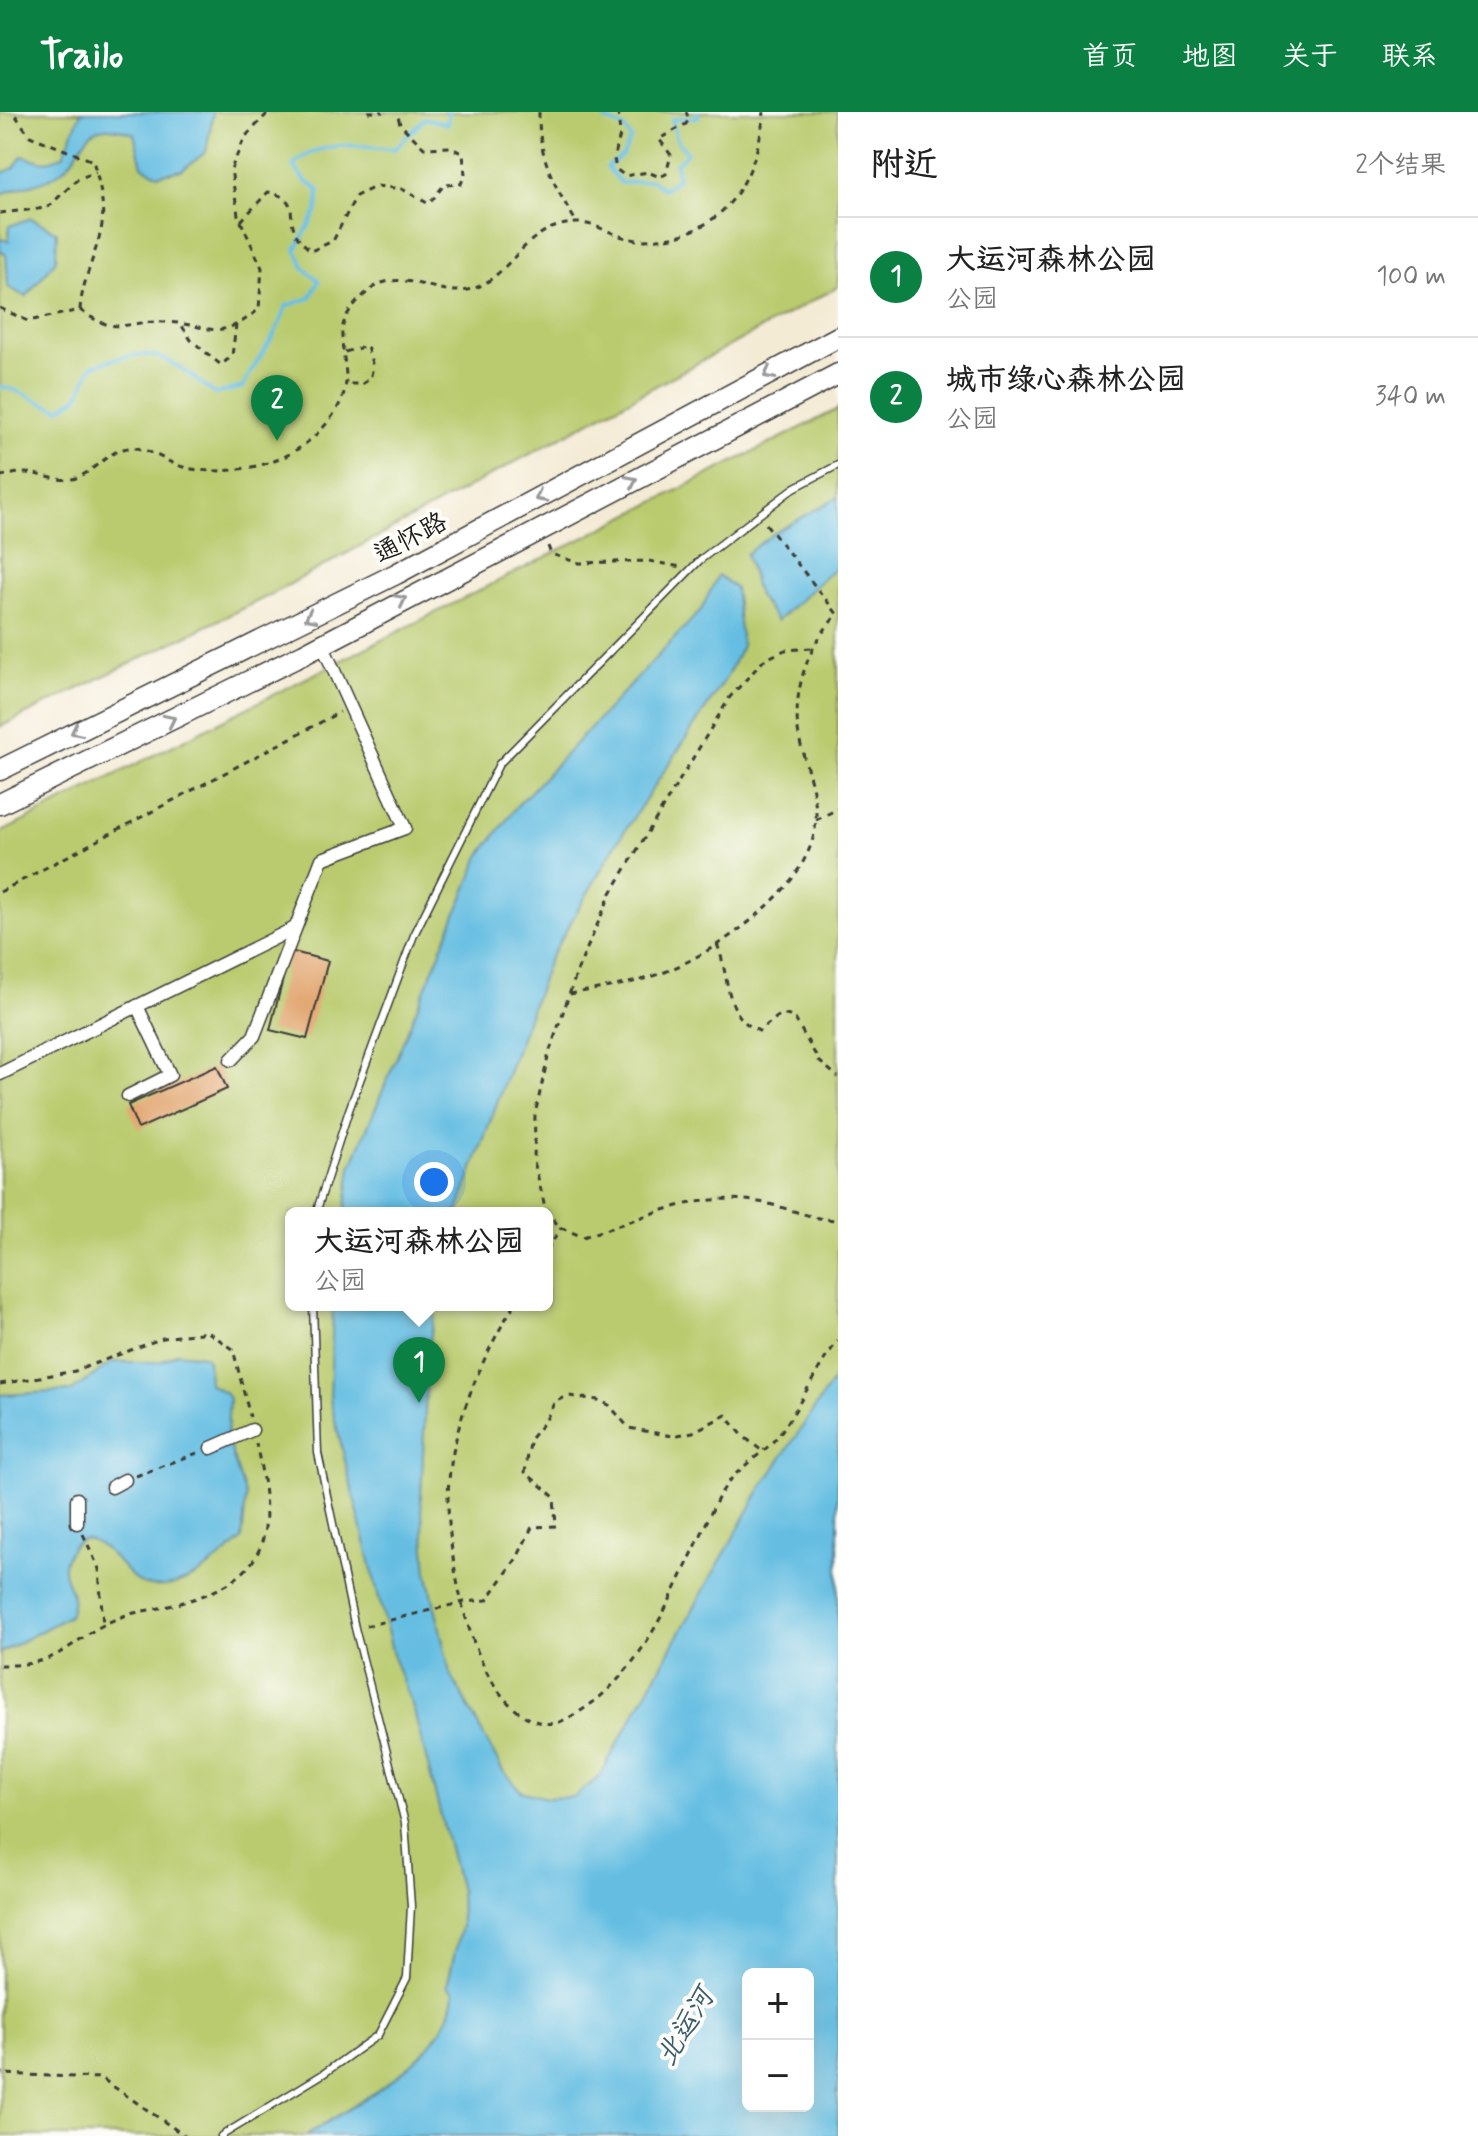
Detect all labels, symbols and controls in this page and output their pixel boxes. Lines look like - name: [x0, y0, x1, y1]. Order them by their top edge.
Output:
- text: Trailo: [40, 32, 123, 81]
- text: 首页: [1082, 39, 1138, 76]
- text: 地图: [1182, 39, 1238, 76]
- text: 关于: [1282, 39, 1338, 76]
- text: 联系: [1382, 39, 1438, 76]
- text: 附近: [870, 143, 938, 188]
- text: 2个结果: [1355, 149, 1446, 183]
- text: 大运河森林公园: [946, 241, 1156, 280]
- text: 1: [890, 260, 902, 294]
- text: 100 m: [1376, 260, 1446, 294]
- text: 公园: [946, 283, 998, 317]
- text: 城市绿心森林公园: [946, 361, 1186, 400]
- one-way arrow: [763, 364, 778, 379]
- pin: 2: [251, 375, 303, 441]
- text: 2: [890, 380, 902, 414]
- text: 340 m: [1375, 380, 1446, 414]
- text: 公园: [946, 403, 998, 437]
- one-way arrow: [623, 475, 638, 490]
- one-way arrow: [535, 487, 549, 503]
- street label: 通怀路: [369, 505, 453, 572]
- one-way arrow: [392, 595, 407, 610]
- one-way arrow: [303, 607, 318, 623]
- one-way arrow: [162, 714, 177, 730]
- one-way arrow: [70, 721, 84, 737]
- your location: [414, 1162, 454, 1202]
- popup: [285, 1207, 553, 1311]
- text: 大运河森林公园: [314, 1223, 524, 1262]
- text: 公园: [314, 1265, 366, 1299]
- pin: 1: [393, 1337, 445, 1403]
- map controls: [742, 1968, 814, 2112]
- button: +: [742, 1968, 814, 2040]
- water label: 北运河: [649, 1978, 726, 2073]
- button: −: [742, 2040, 814, 2112]

